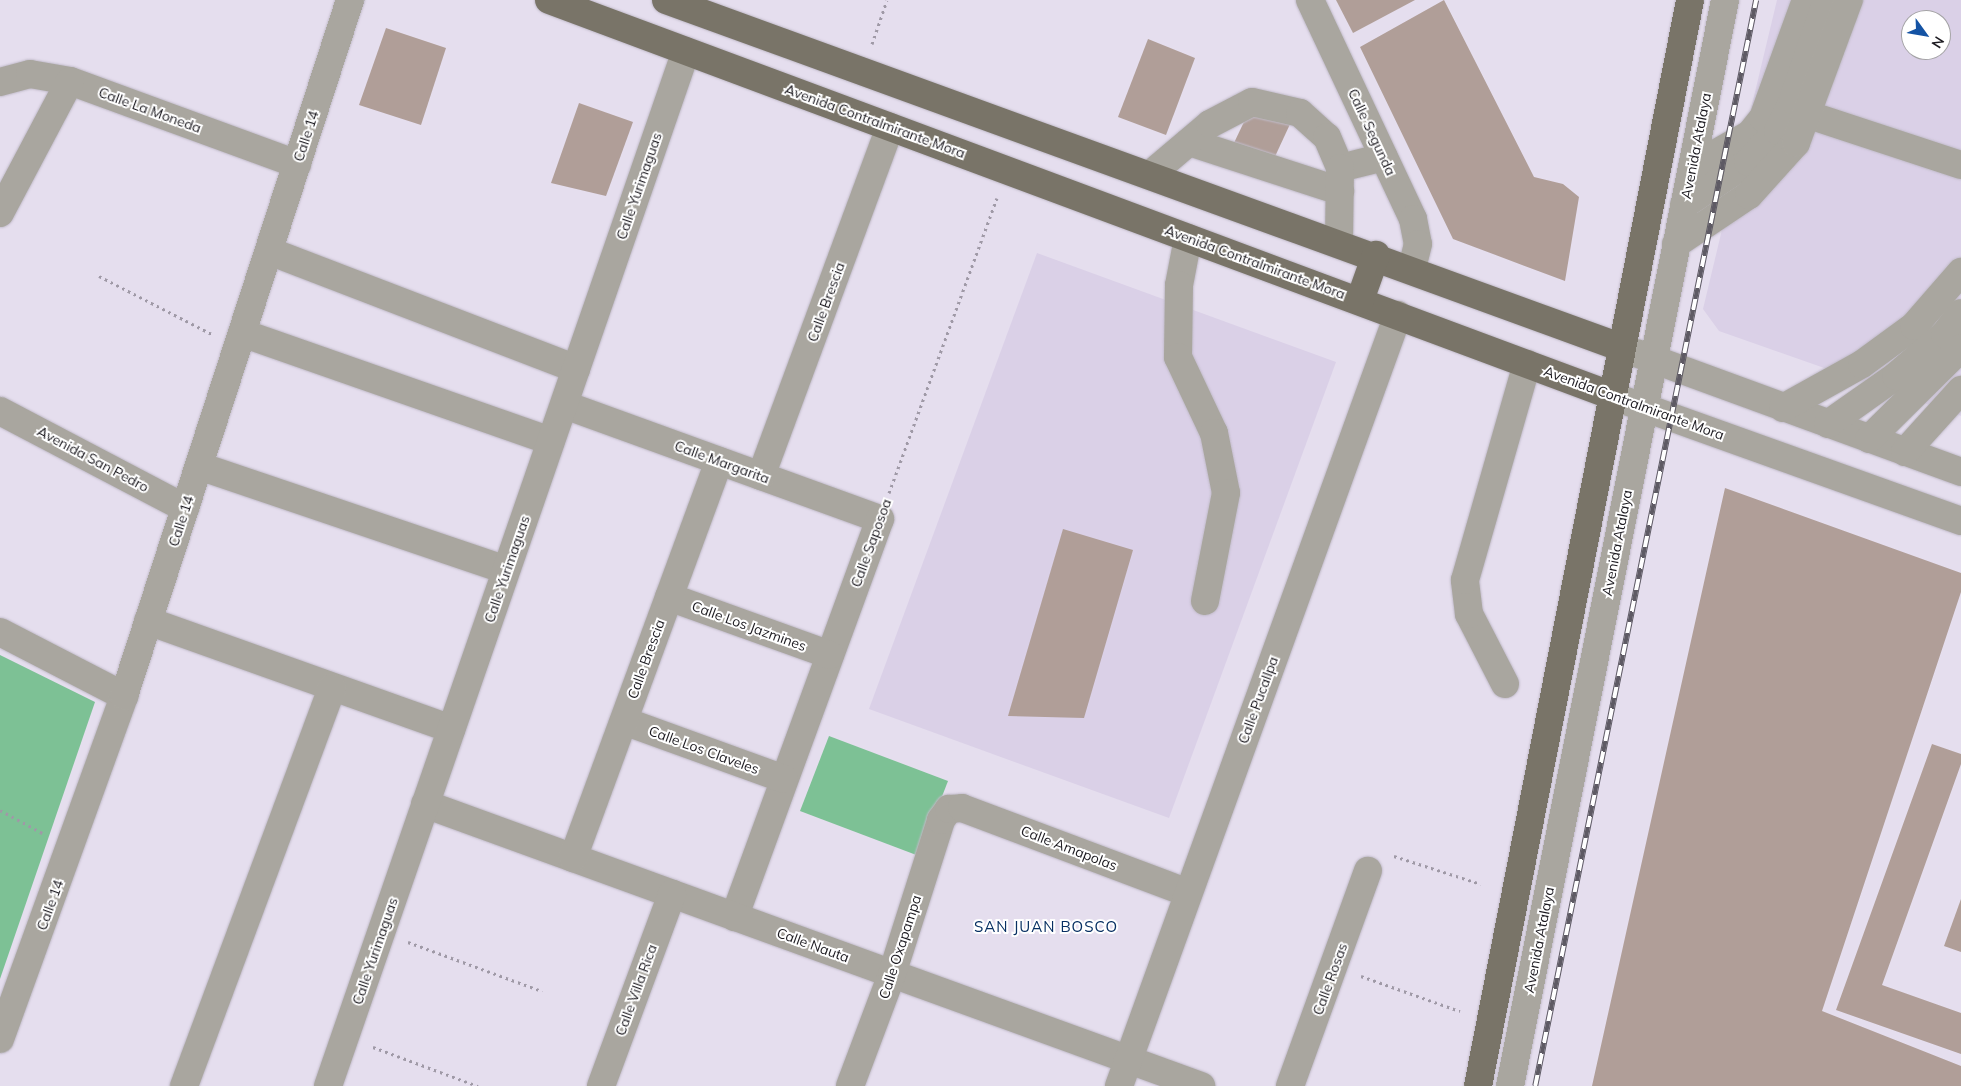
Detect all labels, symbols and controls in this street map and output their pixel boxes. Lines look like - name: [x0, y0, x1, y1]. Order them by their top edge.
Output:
- north arrow: [1901, 10, 1951, 60]
- text: N: [1927, 33, 1948, 52]
- street label: Avenida Contralmirante Mora: [783, 81, 967, 161]
- street label: Calle La Moneda: [96, 84, 204, 136]
- street label: Calle Segunda: [1345, 86, 1399, 178]
- street label: Avenida Atalaya: [1677, 92, 1715, 200]
- street label: Calle 14: [290, 108, 322, 164]
- street label: Calle Yurimaguas: [613, 130, 665, 242]
- street label: Avenida Contralmirante Mora: [1163, 222, 1347, 302]
- street label: Calle Brescia: [804, 260, 848, 344]
- street label: Avenida Contralmirante Mora: [1542, 363, 1726, 443]
- street label: Avenida San Pedro: [34, 423, 152, 495]
- street label: Calle Margarita: [672, 437, 772, 487]
- street label: Avenida Atalaya: [1598, 489, 1636, 597]
- street label: Calle 14: [165, 493, 197, 549]
- street label: Calle Saposoa: [847, 497, 895, 589]
- street label: Calle Yurimaguas: [481, 513, 533, 625]
- street label: Calle Los Jazmines: [690, 598, 808, 654]
- street label: Calle Brescia: [624, 617, 668, 701]
- street label: Calle Pucallpa: [1234, 654, 1282, 746]
- street label: Calle Los Claveles: [647, 722, 761, 778]
- street label: Calle Amapolas: [1019, 822, 1119, 874]
- street label: Calle 14: [33, 877, 67, 933]
- street label: Avenida Atalaya: [1520, 886, 1558, 994]
- street label: Calle Oxapampa: [875, 893, 925, 1001]
- street label: Calle Yurimaguas: [349, 895, 401, 1007]
- district label: SAN JUAN BOSCO: [972, 918, 1120, 936]
- street label: Calle Nauta: [774, 924, 852, 966]
- street label: Calle Rosas: [1309, 941, 1351, 1017]
- street label: Calle Villa Rica: [612, 942, 660, 1038]

